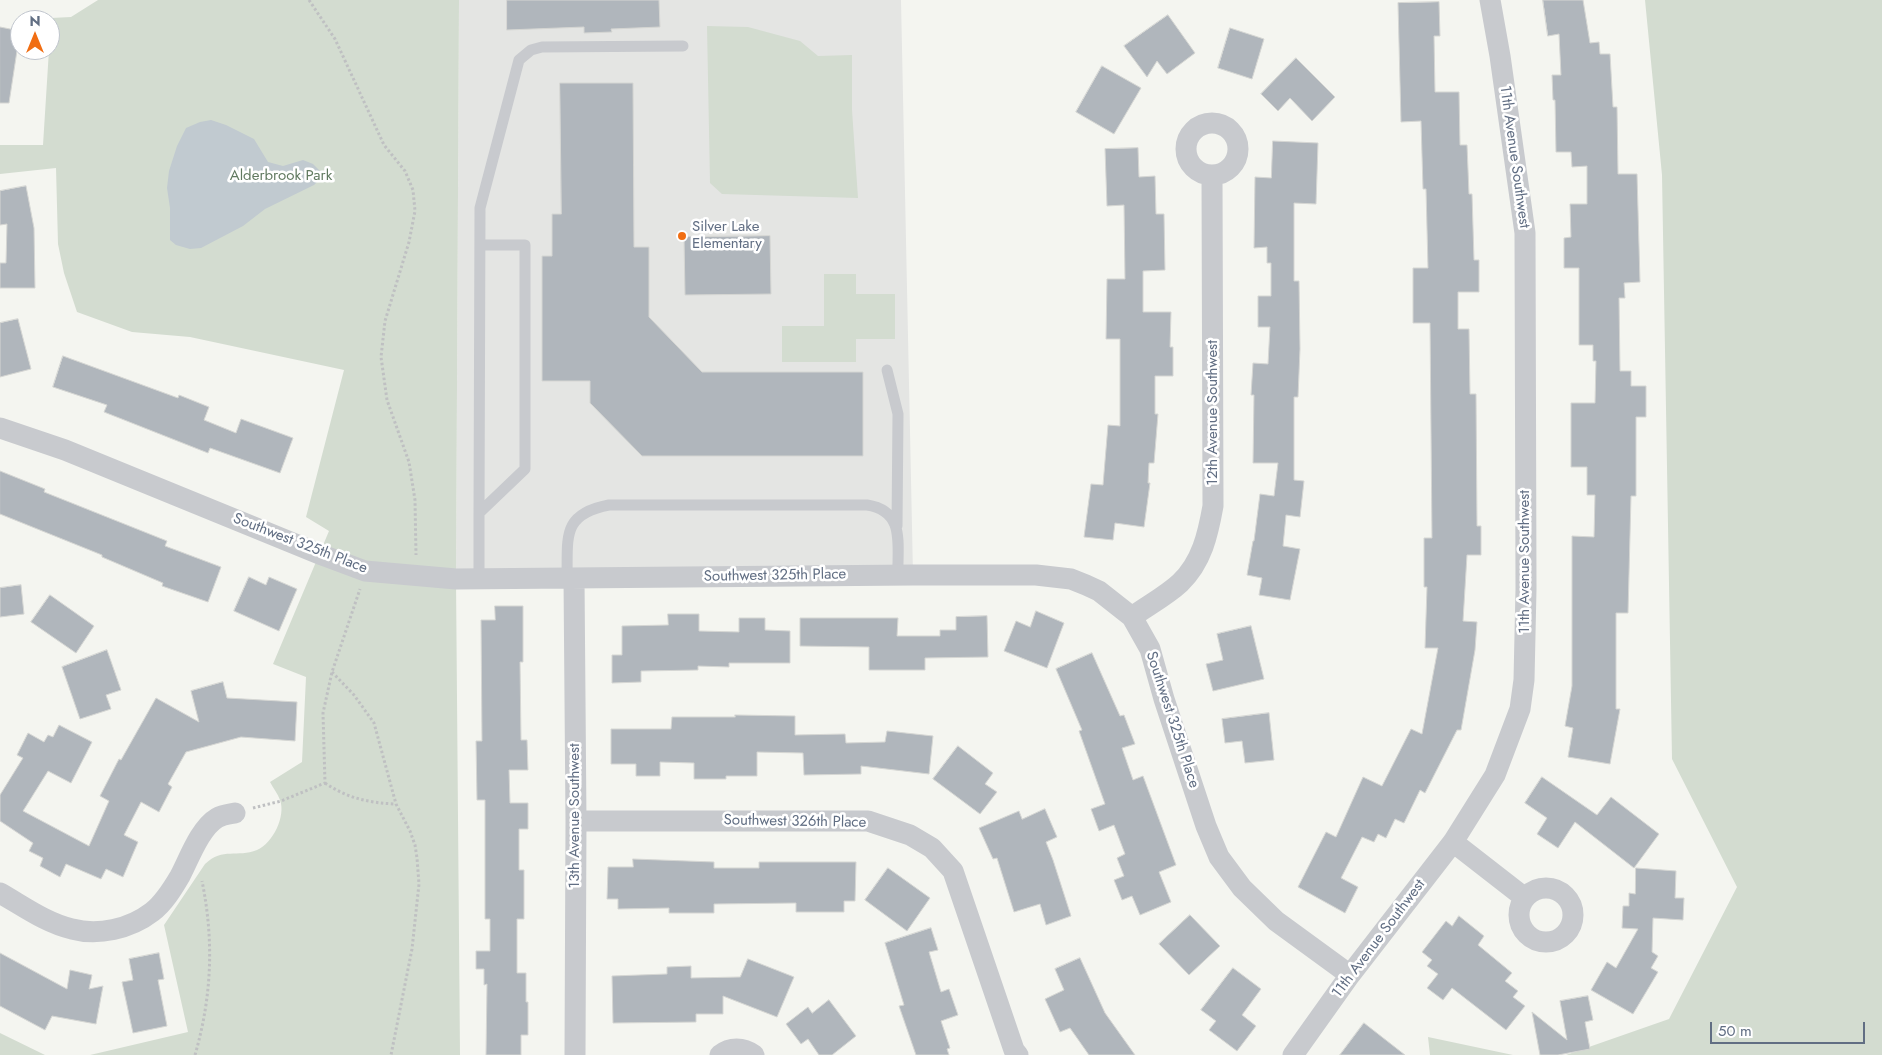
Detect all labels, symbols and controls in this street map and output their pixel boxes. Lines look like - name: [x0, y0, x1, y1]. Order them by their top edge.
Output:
- north arrow: [10, 10, 60, 60]
- text: N: [29, 11, 41, 31]
- street label: 11th Avenue Southwest: [1495, 85, 1533, 229]
- park label: Alderbrook Park: [230, 167, 332, 185]
- place label: Silver Lake Elementary: [692, 218, 762, 253]
- marker: Silver Lake Elementary: [676, 230, 688, 242]
- street label: 12th Avenue Southwest: [1204, 340, 1222, 486]
- street label: 11th Avenue Southwest: [1516, 490, 1534, 634]
- street label: Southwest 325th Place: [230, 510, 370, 578]
- street label: Southwest 325th Place: [704, 566, 846, 586]
- street label: Southwest 325th Place: [1141, 649, 1203, 791]
- street label: 13th Avenue Southwest: [566, 743, 584, 889]
- street label: Southwest 326th Place: [724, 812, 866, 832]
- street label: 11th Avenue Southwest: [1329, 876, 1429, 1002]
- scale bar: [1712, 1012, 1867, 1044]
- text: 50 m: [1718, 1020, 1752, 1042]

